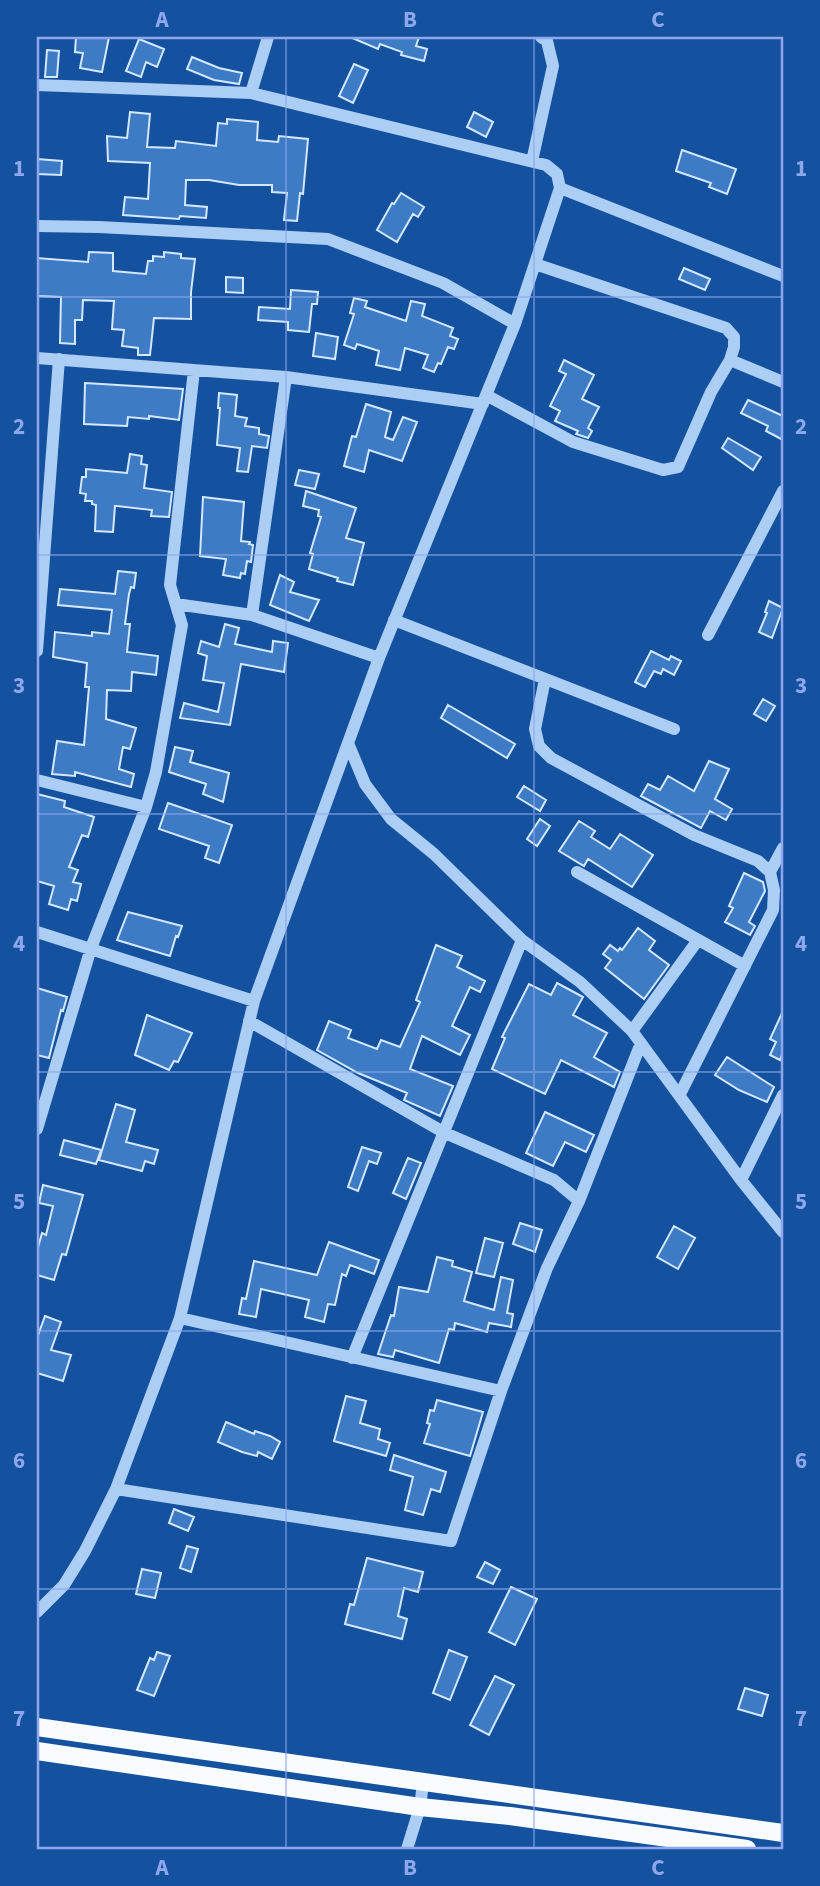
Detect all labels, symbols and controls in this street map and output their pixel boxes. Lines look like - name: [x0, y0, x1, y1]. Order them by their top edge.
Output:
- text: A: [154, 3, 169, 36]
- text: B: [403, 3, 417, 36]
- text: C: [651, 3, 665, 36]
- text: 1: [13, 152, 25, 185]
- text: 1: [795, 152, 807, 185]
- text: 2: [13, 410, 25, 443]
- text: 2: [795, 410, 807, 443]
- text: 3: [13, 669, 25, 702]
- text: 3: [795, 669, 807, 702]
- text: 4: [13, 927, 25, 960]
- text: 4: [795, 927, 807, 960]
- text: 5: [13, 1185, 25, 1218]
- text: 5: [795, 1185, 807, 1218]
- text: 6: [13, 1444, 25, 1477]
- text: 6: [795, 1444, 807, 1477]
- text: 7: [13, 1702, 25, 1735]
- text: 7: [795, 1702, 807, 1735]
- text: A: [154, 1851, 169, 1884]
- text: B: [403, 1851, 417, 1884]
- text: C: [651, 1851, 665, 1884]

